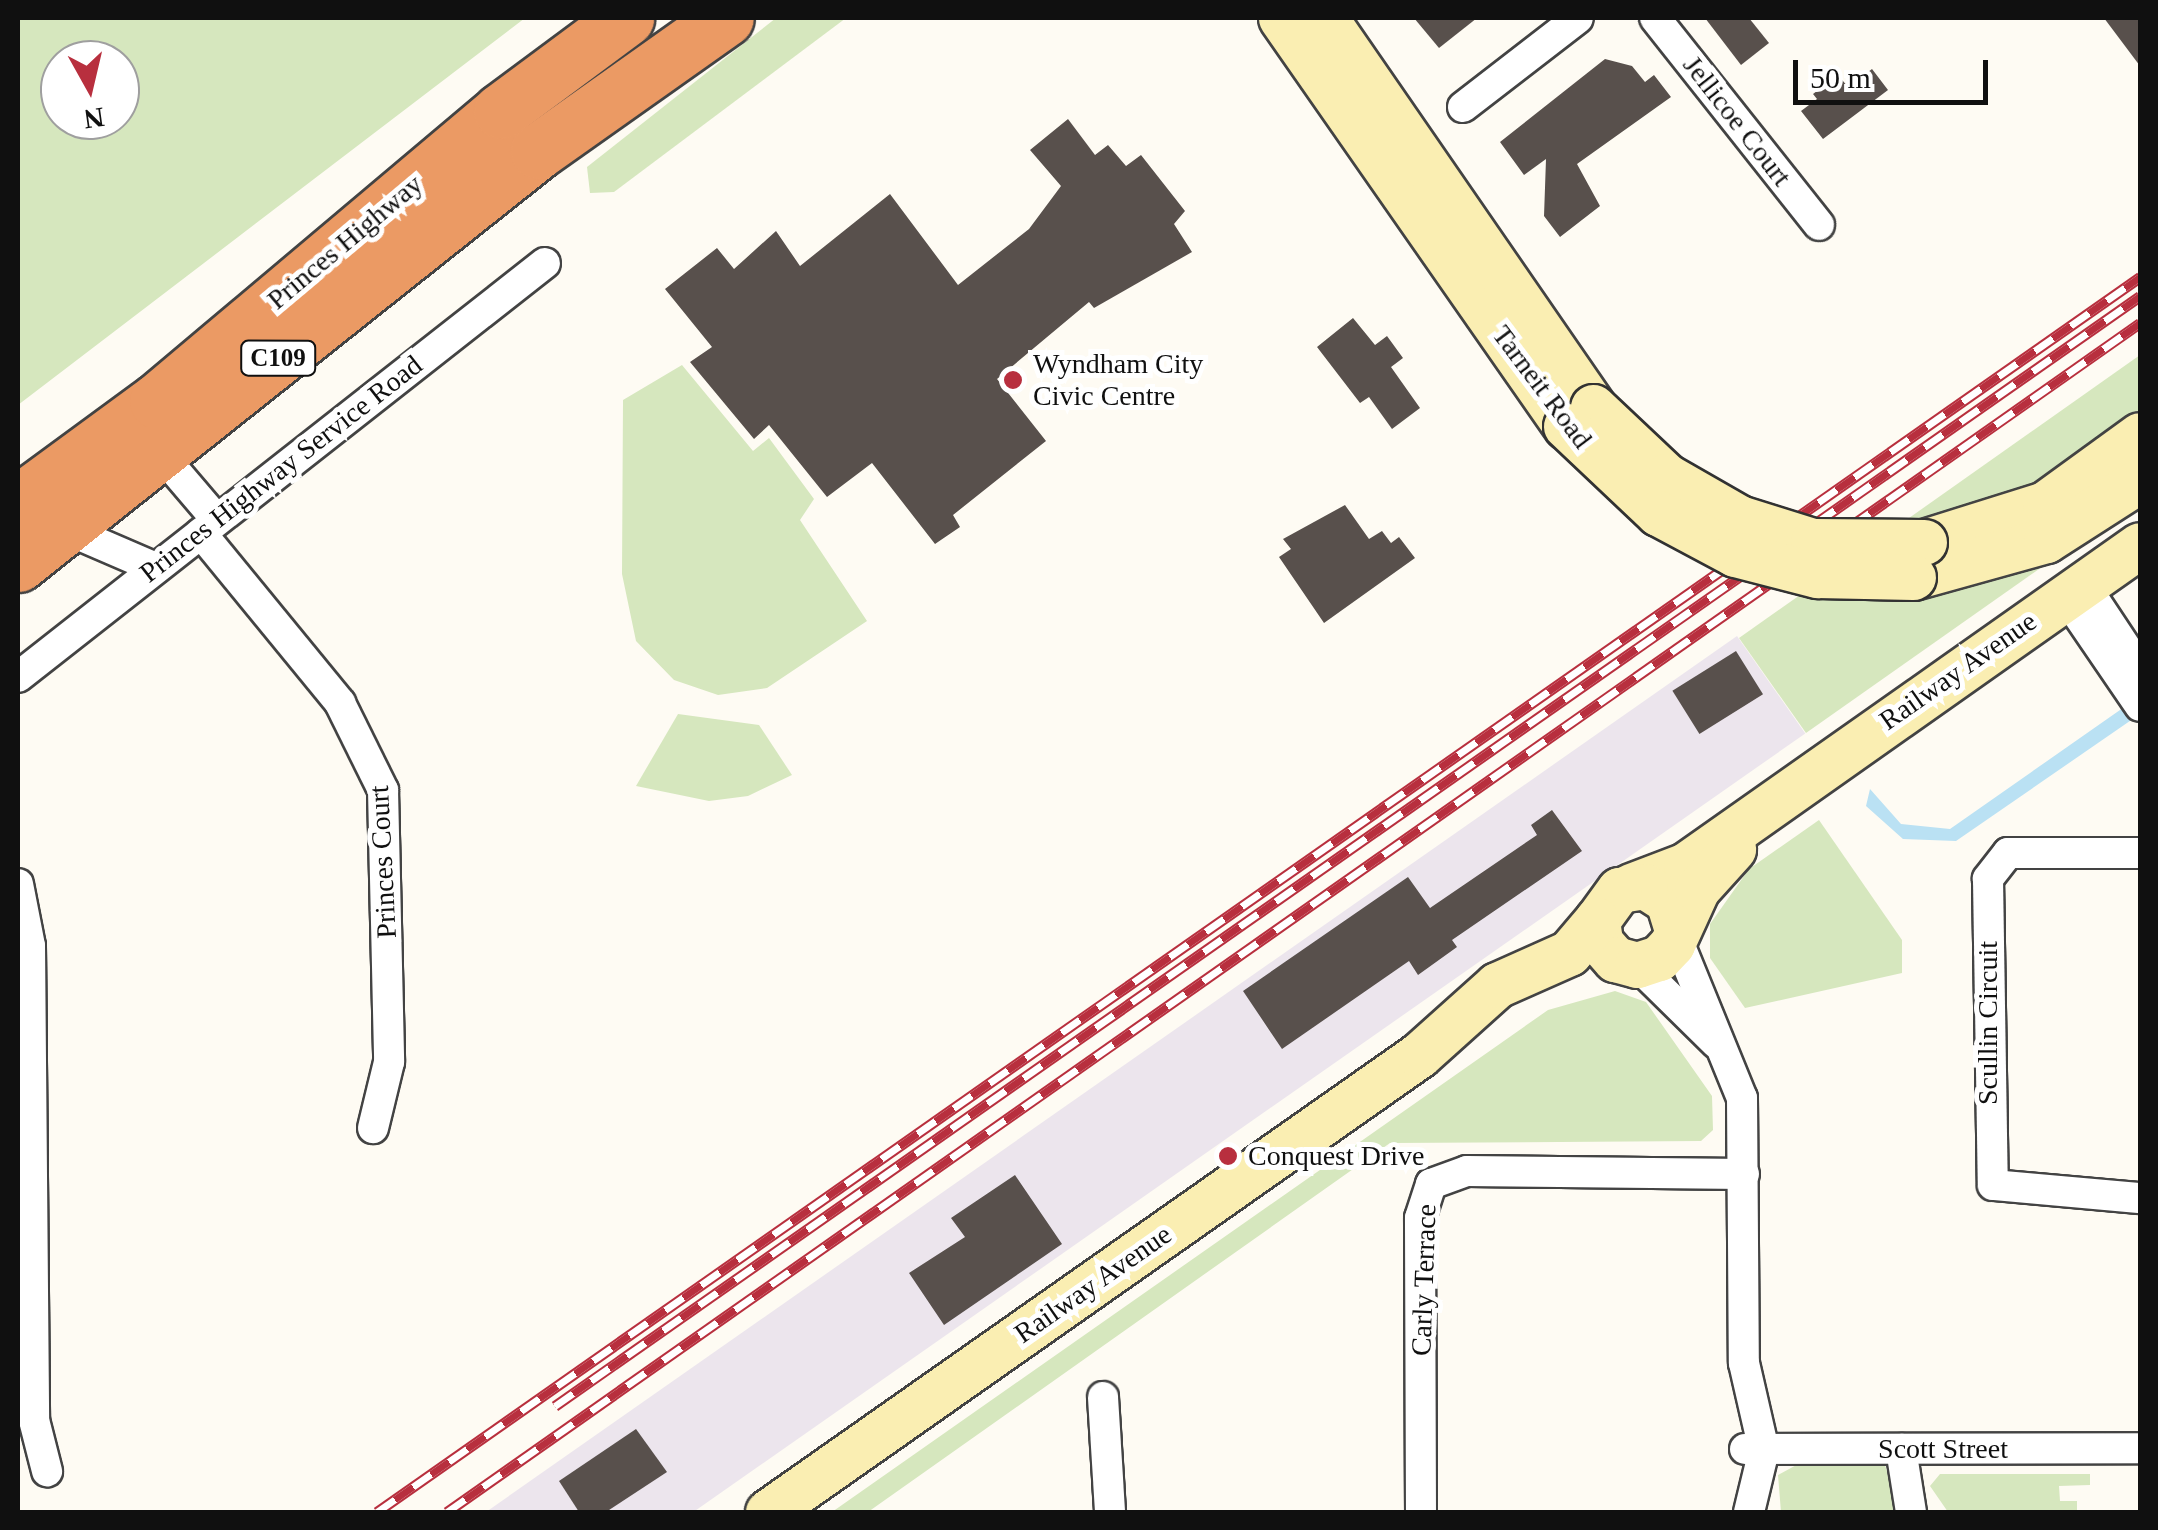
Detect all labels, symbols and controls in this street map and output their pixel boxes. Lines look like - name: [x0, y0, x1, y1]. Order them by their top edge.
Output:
- north arrow: [40, 40, 140, 140]
- scale bar: [1798, 40, 1993, 102]
- street label: Jellicoe Court: [1676, 49, 1798, 193]
- text: 50 m: [1810, 61, 1871, 94]
- text: N: [82, 101, 106, 135]
- street label: Princes Highway: [261, 167, 429, 317]
- street label: Tarneit Road: [1485, 319, 1599, 455]
- road number: C109: [238, 338, 318, 378]
- place label: Wyndham City Civic Centre: [1033, 347, 1203, 413]
- street label: Princes Highway Service Road: [133, 348, 429, 590]
- marker: Wyndham City Civic Centre: [1002, 369, 1024, 391]
- street label: Railway Avenue: [1872, 604, 2044, 738]
- street label: Princes Court: [362, 785, 404, 939]
- street label: Scullin Circuit: [1971, 941, 2005, 1105]
- place label: Conquest Drive: [1248, 1139, 1425, 1173]
- marker: Conquest Drive: [1217, 1145, 1239, 1167]
- street label: Carly Terrace: [1405, 1203, 1443, 1357]
- street label: Railway Avenue: [1007, 1217, 1179, 1351]
- street label: Scott Street: [1878, 1432, 2008, 1466]

